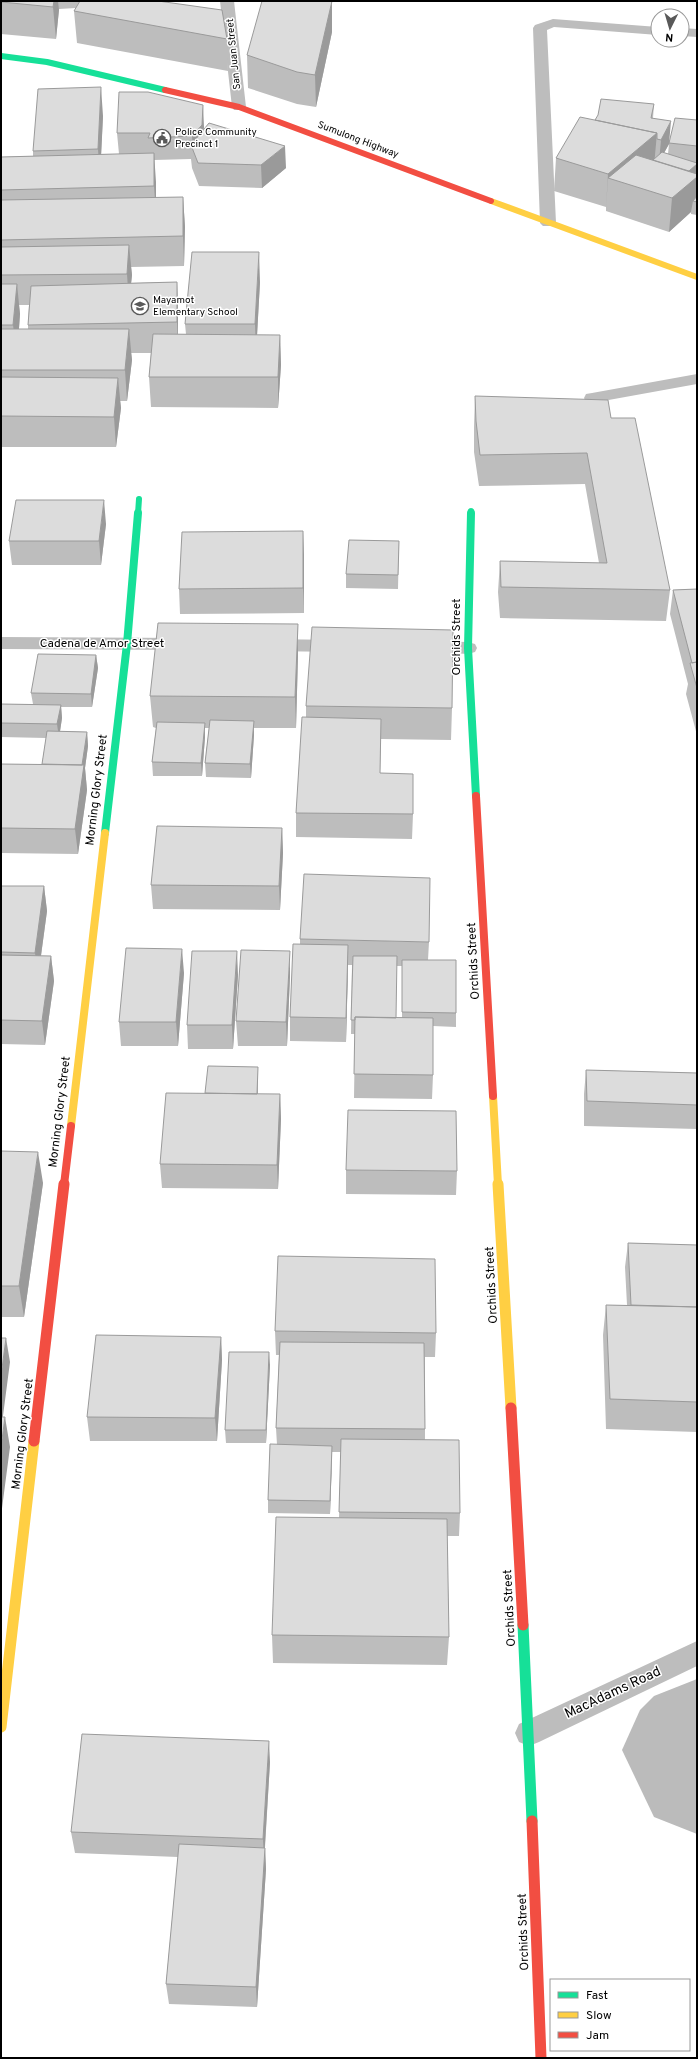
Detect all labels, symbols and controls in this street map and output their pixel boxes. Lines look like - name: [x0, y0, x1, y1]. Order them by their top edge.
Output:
- north arrow: [650, 8, 690, 48]
- street label: San Juan Street: [224, 18, 244, 90]
- text: N: [665, 30, 674, 44]
- street label: Sumulong Highway: [316, 119, 400, 161]
- place label: Police Community Precinct 1: [175, 126, 257, 151]
- public building icon: Police Community Precinct 1: [152, 128, 172, 148]
- place label: Mayamot Elementary School: [153, 294, 238, 319]
- school or university icon: Mayamot Elementary School: [130, 296, 150, 316]
- street label: Orchids Street: [449, 598, 465, 676]
- street label: Cadena de Amor Street: [40, 636, 164, 652]
- street label: Morning Glory Street: [82, 733, 112, 847]
- street label: Orchids Street: [464, 922, 484, 1000]
- street label: Morning Glory Street: [45, 1055, 75, 1169]
- street label: Orchids Street: [482, 1246, 502, 1324]
- street label: Morning Glory Street: [8, 1377, 38, 1491]
- street label: Orchids Street: [500, 1569, 520, 1647]
- street label: MacAdams Road: [562, 1663, 664, 1723]
- street label: Orchids Street: [515, 1893, 533, 1971]
- legend: [550, 1979, 690, 2051]
- text: Fast: [586, 1988, 608, 2004]
- text: Slow: [586, 2008, 612, 2024]
- text: Jam: [586, 2028, 609, 2044]

